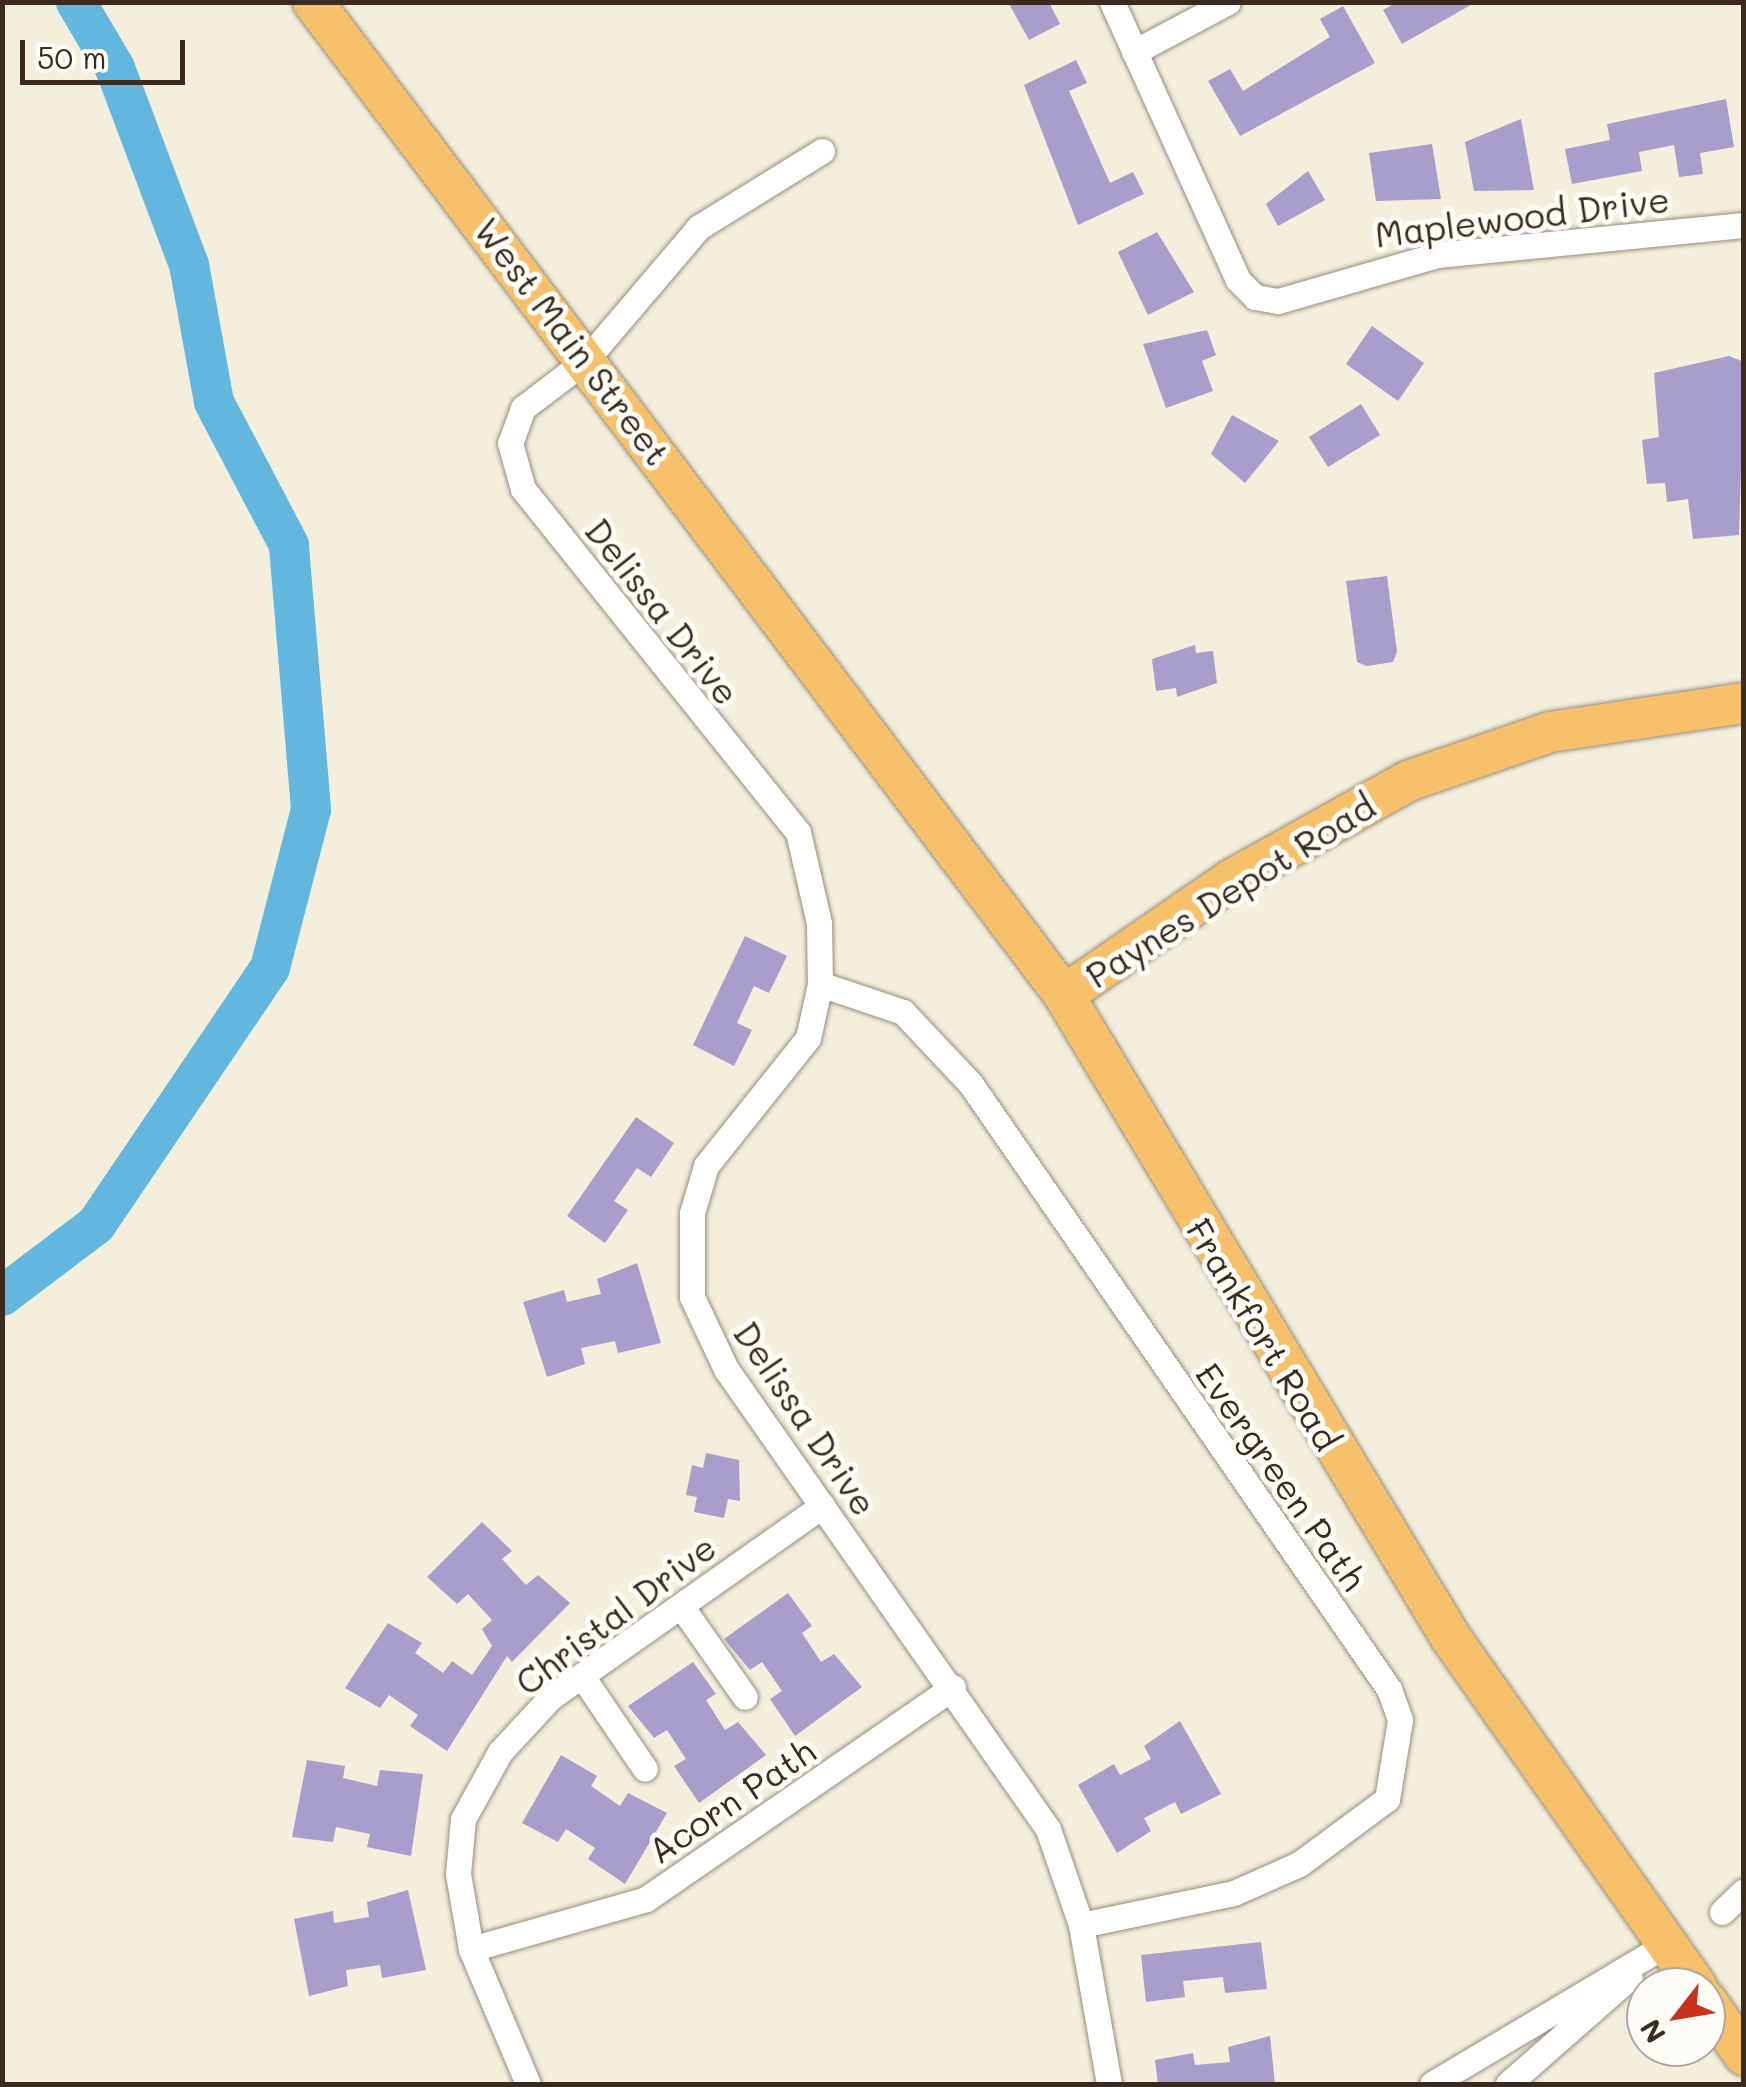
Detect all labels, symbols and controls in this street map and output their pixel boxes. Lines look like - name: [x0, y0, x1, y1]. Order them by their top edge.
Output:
- scale bar: [25, 20, 190, 82]
- text: 50 m: [37, 37, 107, 77]
- street label: Maplewood Drive: [1372, 177, 1672, 255]
- street label: West Main Street: [466, 209, 680, 473]
- street label: Delissa Drive: [577, 510, 749, 712]
- street label: Paynes Depot Road: [1078, 784, 1382, 996]
- street label: Frankfort Road: [1178, 1211, 1350, 1457]
- street label: Delissa Drive: [726, 1313, 886, 1523]
- street label: Evergreen Path: [1188, 1354, 1376, 1598]
- street label: Christal Drive: [507, 1525, 723, 1703]
- street label: Acorn Path: [640, 1729, 822, 1871]
- north arrow: [1626, 1967, 1726, 2067]
- text: N: [1631, 2013, 1673, 2050]

